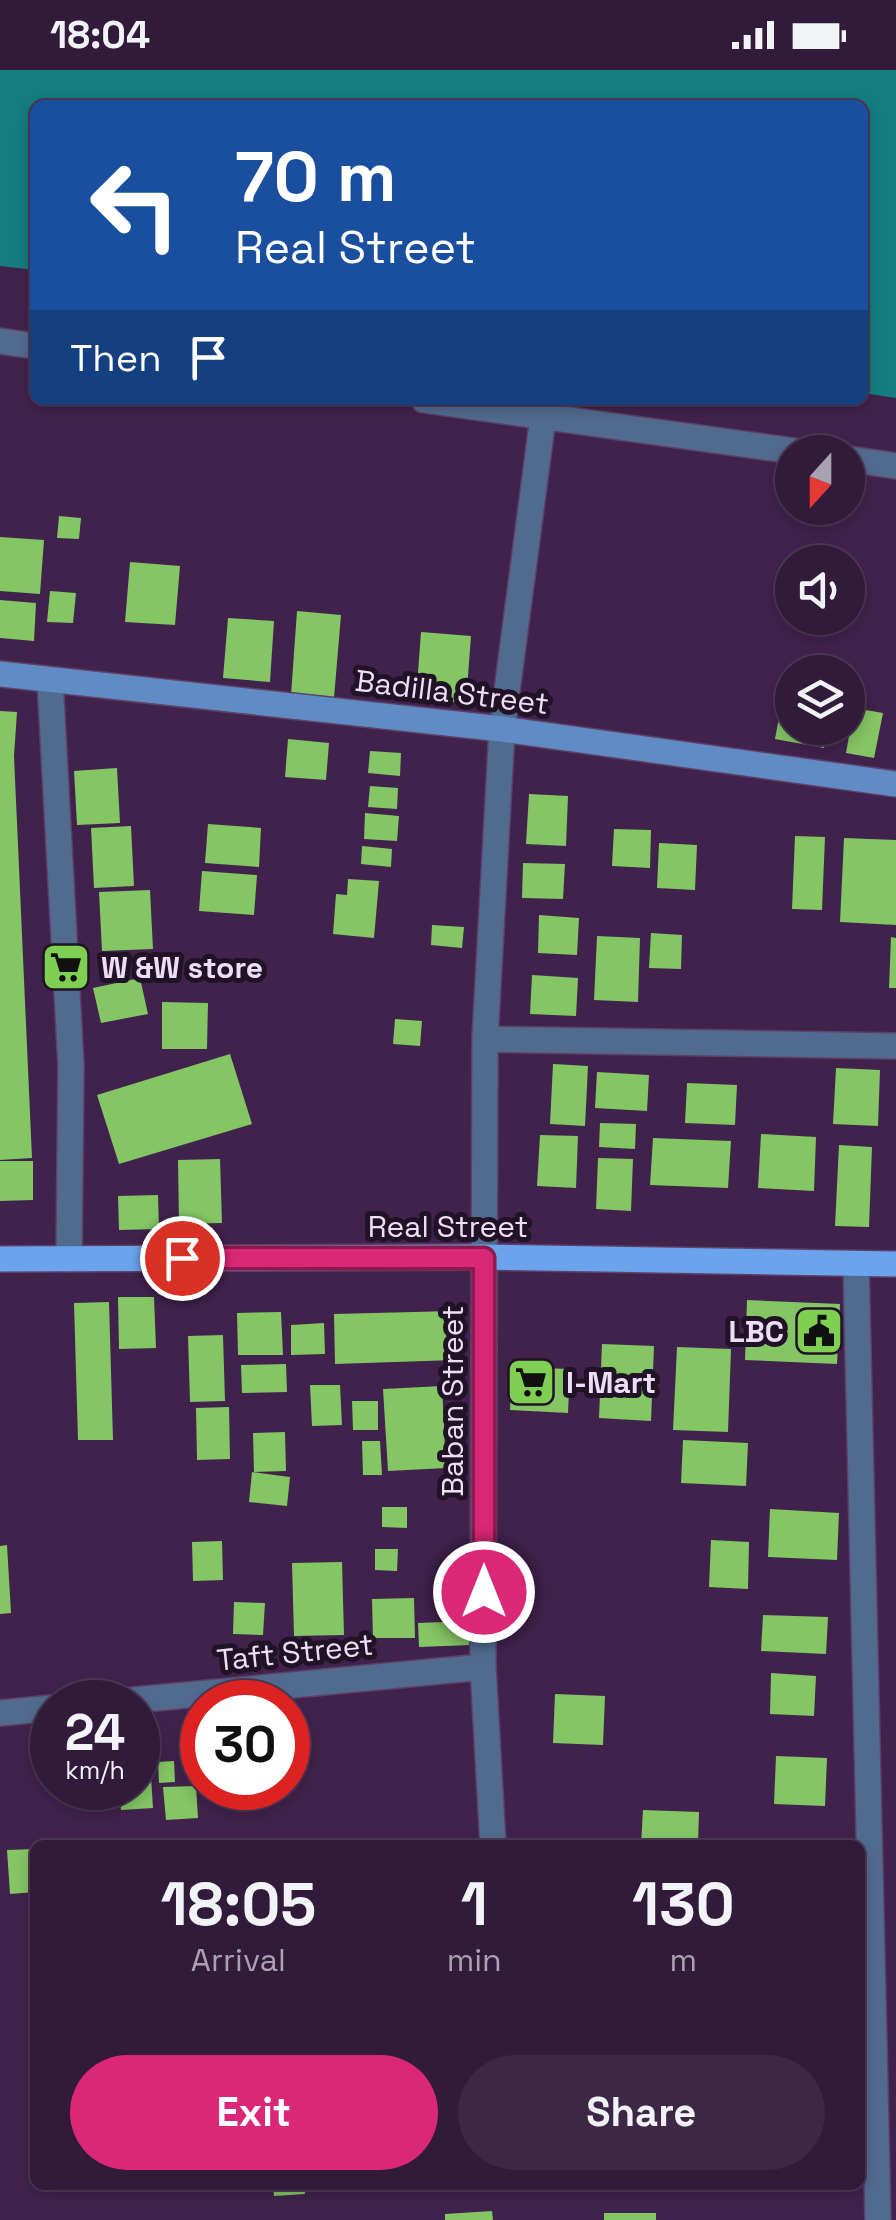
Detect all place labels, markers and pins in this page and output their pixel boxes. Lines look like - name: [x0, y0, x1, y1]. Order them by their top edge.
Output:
- supermarket icon: W &W store: [40, 941, 92, 993]
- place label: W &W store: [101, 948, 263, 987]
- pin: [140, 1216, 225, 1301]
- public building icon: LBC: [793, 1305, 845, 1357]
- place label: LBC: [729, 1312, 784, 1351]
- supermarket icon: I-Mart: [505, 1356, 557, 1408]
- place label: I-Mart: [566, 1363, 656, 1402]

